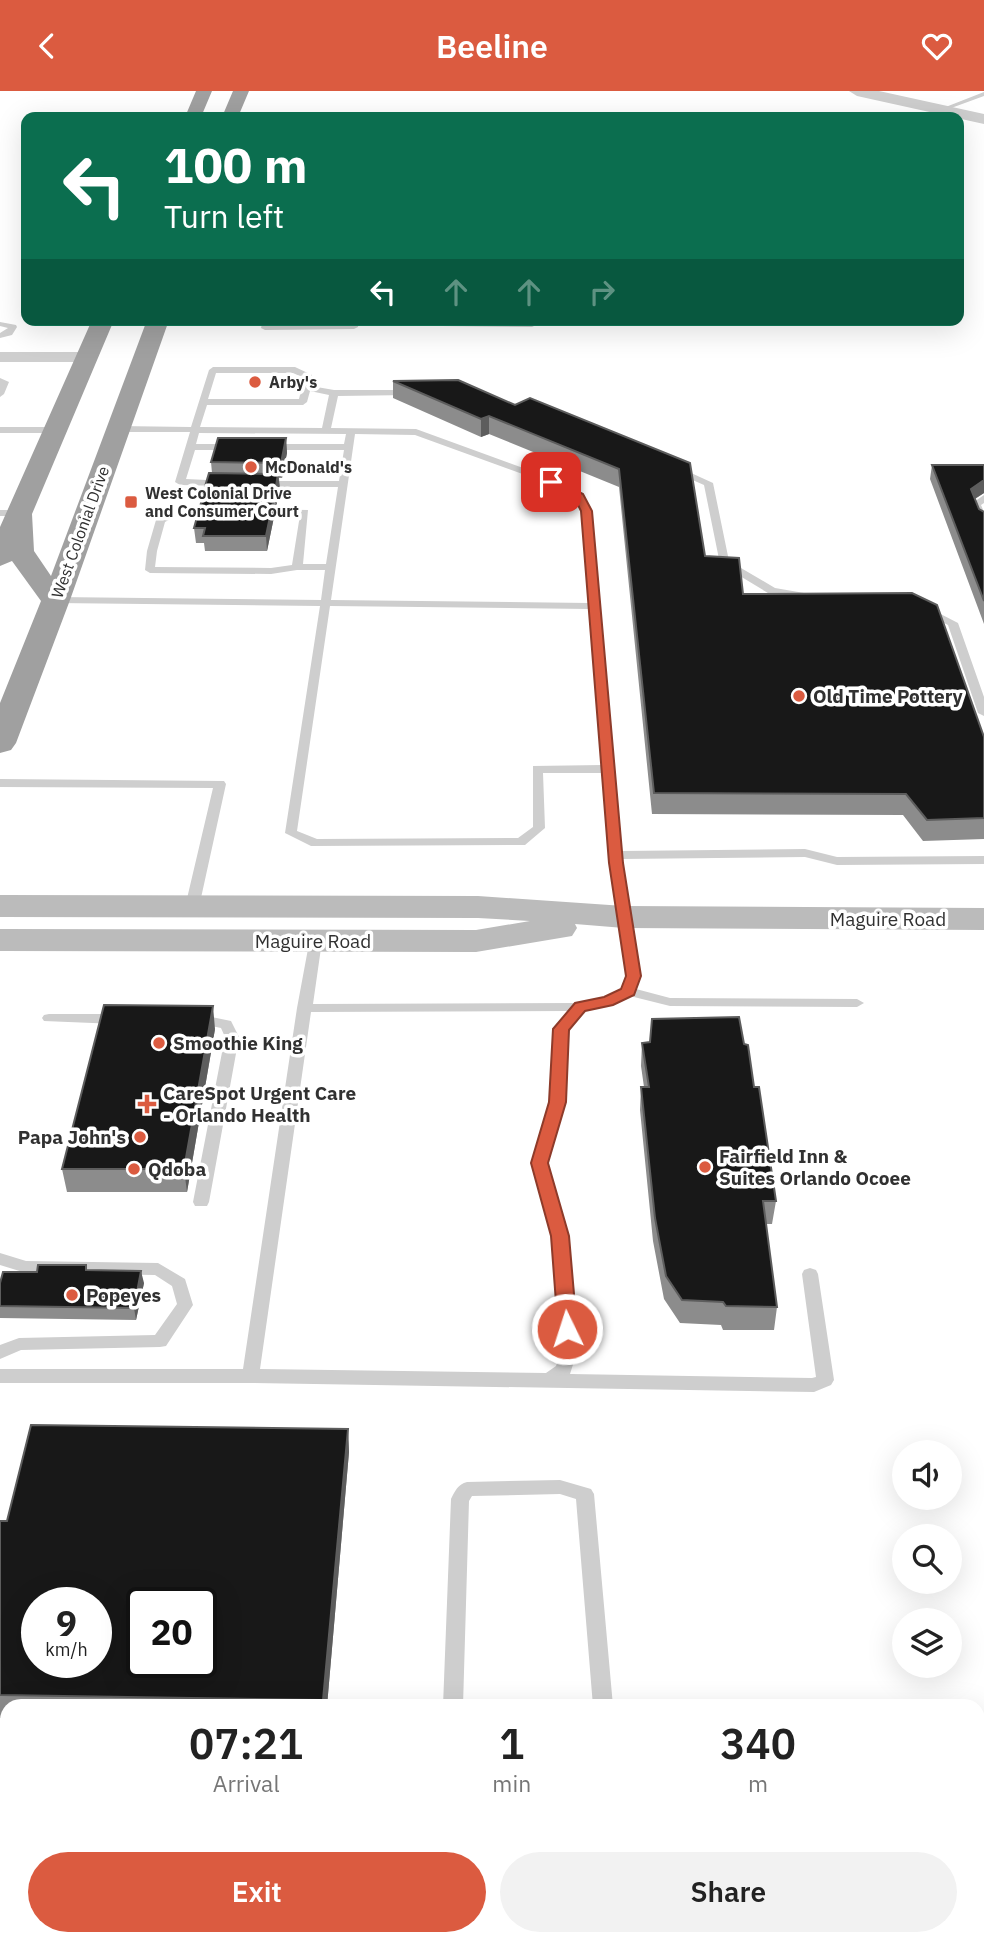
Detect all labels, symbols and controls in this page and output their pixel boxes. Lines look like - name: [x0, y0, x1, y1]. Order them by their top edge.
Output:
- text: Beeline: [436, 25, 548, 67]
- icon: back: [28, 27, 66, 65]
- icon: heart: [918, 27, 956, 65]
- text: 100 m: [164, 133, 308, 196]
- icon: left: [49, 140, 140, 231]
- text: Turn left: [164, 195, 284, 237]
- icon: left: [364, 273, 402, 311]
- icon: ahead: [437, 273, 475, 311]
- icon: ahead: [510, 273, 548, 311]
- icon: right: [583, 273, 621, 311]
- place label: Arby's: [269, 372, 317, 392]
- marker: Arby's: [247, 374, 263, 390]
- pin: [521, 452, 581, 512]
- place label: McDonald's: [265, 457, 352, 477]
- marker: McDonald's: [243, 459, 259, 475]
- street label: West Colonial Drive: [47, 463, 113, 601]
- icon: arrive: [532, 463, 570, 501]
- place label: West Colonial Drive and Consumer Court: [145, 483, 299, 521]
- marker: West Colonial Drive and Consumer Court: [123, 494, 139, 510]
- place label: Old Time Pottery: [813, 684, 964, 708]
- marker: Old Time Pottery: [791, 688, 807, 704]
- street label: Maguire Road: [830, 907, 946, 931]
- street label: Maguire Road: [255, 929, 371, 953]
- place label: Smoothie King: [173, 1031, 303, 1055]
- marker: Smoothie King: [151, 1035, 167, 1051]
- place label: CareSpot Urgent Care - Orlando Health: [163, 1081, 356, 1127]
- marker: CareSpot Urgent Care - Orlando Health: [137, 1094, 157, 1114]
- place label: Papa John's: [18, 1125, 126, 1149]
- marker: Papa John's: [132, 1129, 148, 1145]
- place label: Fairfield Inn & Suites Orlando Ocoee: [719, 1144, 911, 1190]
- place label: Qdoba: [148, 1157, 206, 1181]
- marker: Fairfield Inn & Suites Orlando Ocoee: [697, 1159, 713, 1175]
- marker: Qdoba: [126, 1161, 142, 1177]
- place label: Popeyes: [86, 1283, 161, 1307]
- marker: Popeyes: [64, 1287, 80, 1303]
- position arrow: [530, 1292, 604, 1366]
- map controls: [892, 1440, 962, 1678]
- button: sound: [892, 1440, 962, 1510]
- button: search: [892, 1524, 962, 1594]
- speed limit sign: 20: [126, 1587, 217, 1678]
- text: 9: [56, 1600, 77, 1646]
- button: layers: [892, 1608, 962, 1678]
- text: km/h: [45, 1638, 88, 1661]
- text: 07:21: [189, 1716, 303, 1771]
- text: 1: [499, 1716, 524, 1771]
- text: 340: [720, 1716, 796, 1771]
- text: Arrival: [213, 1768, 280, 1798]
- text: min: [492, 1768, 531, 1798]
- text: m: [748, 1768, 768, 1798]
- button: Exit: [28, 1852, 486, 1932]
- button: Share: [500, 1852, 957, 1932]

